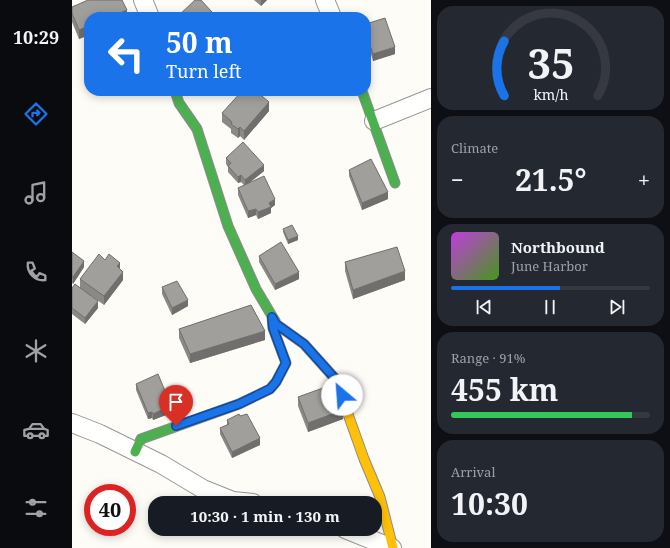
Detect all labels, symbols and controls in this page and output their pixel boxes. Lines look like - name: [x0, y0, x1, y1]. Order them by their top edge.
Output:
- text: 50 m: [166, 23, 233, 61]
- text: 10:29: [13, 25, 59, 49]
- icon: left: [100, 28, 152, 80]
- text: 35: [527, 35, 574, 91]
- text: Turn left: [166, 59, 241, 83]
- text: km/h: [533, 85, 568, 104]
- icon: directions: [22, 100, 50, 128]
- text: Climate: [451, 139, 498, 157]
- text: 21.5°: [515, 159, 587, 200]
- text: −: [451, 164, 464, 194]
- text: +: [638, 164, 650, 194]
- icon: music: [22, 179, 50, 207]
- text: Northbound: [511, 237, 605, 257]
- text: June Harbor: [511, 257, 588, 275]
- icon: phone: [22, 258, 50, 286]
- icon: previous: [473, 296, 495, 318]
- icon: pause: [539, 296, 561, 318]
- icon: next: [606, 296, 628, 318]
- icon: climate: [22, 337, 50, 365]
- text: Range · 91%: [451, 349, 525, 367]
- text: 455 km: [451, 369, 558, 410]
- position arrow: [321, 374, 363, 416]
- pin: [159, 385, 193, 426]
- icon: arrive: [165, 391, 187, 413]
- icon: car: [22, 416, 50, 444]
- text: Arrival: [451, 463, 495, 481]
- text: 10:30: [451, 483, 528, 524]
- speed limit sign: 40: [84, 484, 136, 536]
- icon: filters: [22, 494, 50, 522]
- text: 10:30 · 1 min · 130 m: [190, 506, 340, 526]

